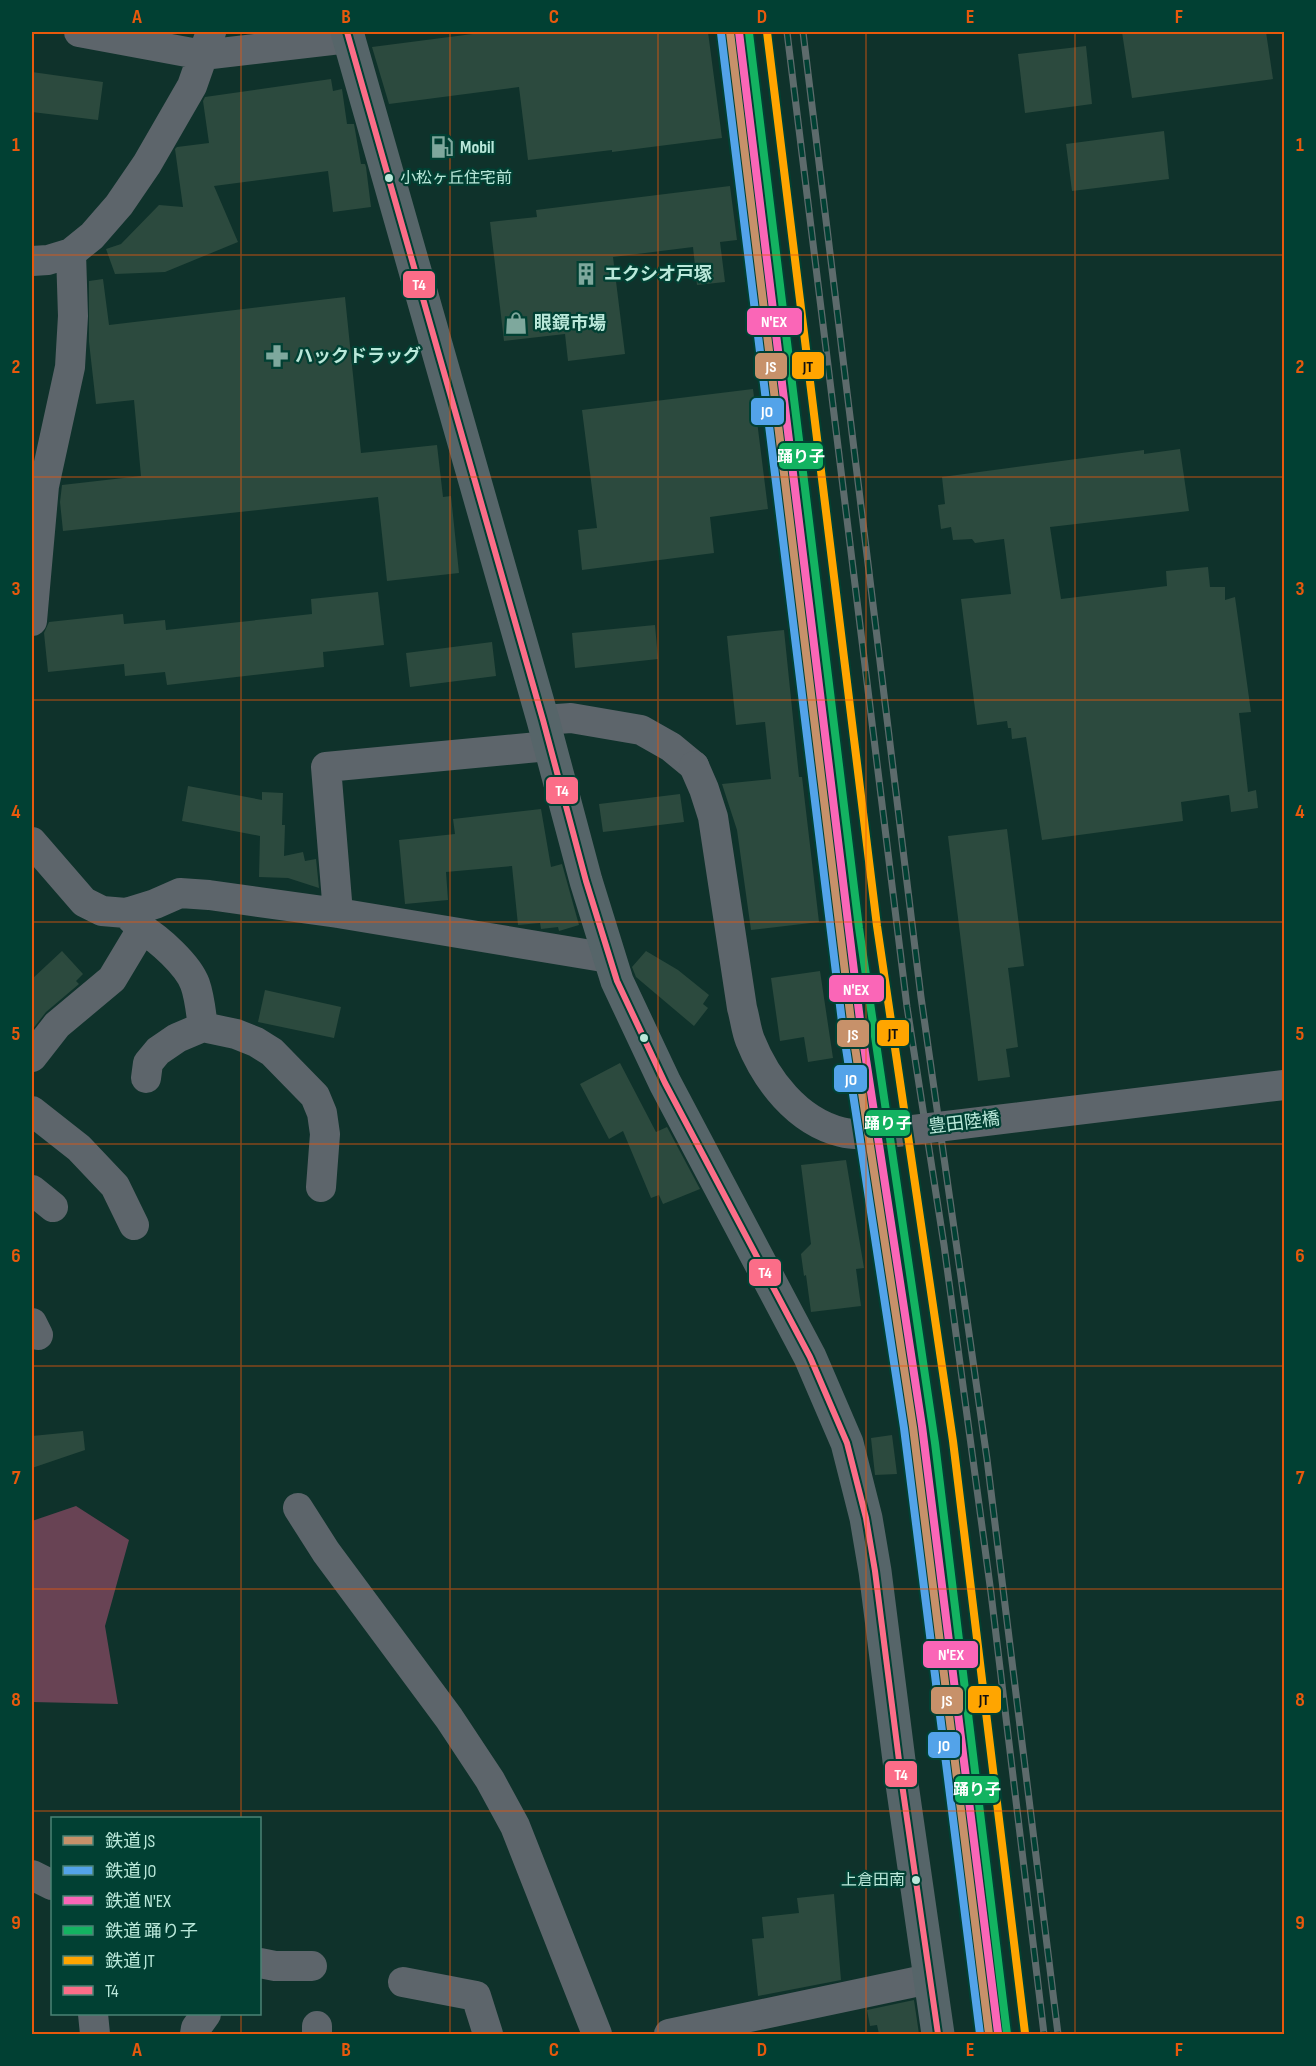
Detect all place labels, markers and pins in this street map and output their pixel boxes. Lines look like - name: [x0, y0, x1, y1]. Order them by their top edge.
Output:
- fuel station icon: Mobil: [429, 134, 455, 160]
- place label: Mobil: [460, 137, 494, 158]
- place label: 小松ヶ丘住宅前: [400, 169, 512, 188]
- marker: 小松ヶ丘住宅前: [383, 172, 395, 184]
- building icon: エクシオ戸塚: [573, 261, 599, 287]
- place label: エクシオ戸塚: [604, 264, 712, 285]
- shop icon: 眼鏡市場: [503, 310, 529, 336]
- place label: 眼鏡市場: [534, 313, 606, 334]
- pharmacy icon: ハックドラッグ: [264, 343, 290, 369]
- place label: ハックドラッグ: [295, 346, 421, 367]
- unlabelled marker: [638, 1032, 650, 1044]
- place label: 上倉田南: [841, 1871, 905, 1890]
- marker: 上倉田南: [910, 1874, 922, 1886]

